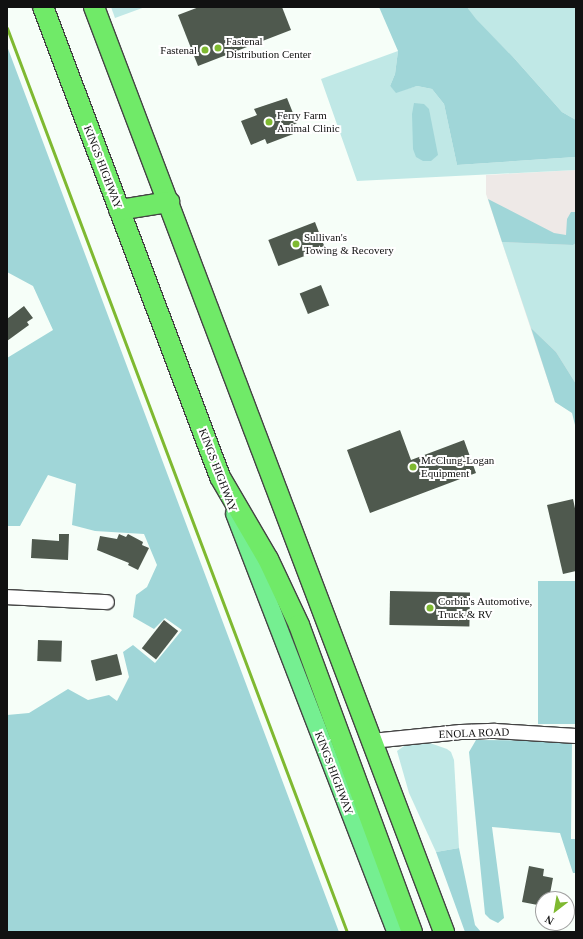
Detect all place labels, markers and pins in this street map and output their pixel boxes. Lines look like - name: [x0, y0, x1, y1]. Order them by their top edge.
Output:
- place label: Fastenal Distribution Center: [226, 35, 311, 61]
- place label: Fastenal: [160, 43, 197, 57]
- marker: Fastenal Distribution Center: [213, 43, 223, 53]
- marker: Fastenal: [200, 45, 210, 55]
- place label: Ferry Farm Animal Clinic: [277, 109, 340, 135]
- marker: Ferry Farm Animal Clinic: [264, 117, 274, 127]
- place label: Sullivan's Towing & Recovery: [304, 231, 394, 257]
- marker: Sullivan's Towing & Recovery: [291, 239, 301, 249]
- place label: McClung-Logan Equipment: [421, 454, 494, 480]
- marker: McClung-Logan Equipment: [408, 462, 418, 472]
- place label: Corbin's Automotive, Truck & RV: [438, 595, 533, 621]
- marker: Corbin's Automotive, Truck & RV: [425, 603, 435, 613]

